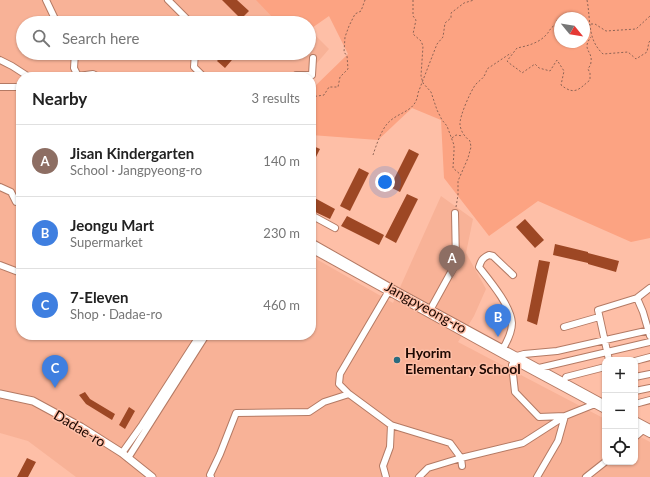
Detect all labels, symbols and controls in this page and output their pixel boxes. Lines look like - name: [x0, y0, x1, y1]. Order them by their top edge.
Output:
- north arrow: [554, 12, 590, 48]
- search box: [16, 16, 316, 60]
- icon: search: [30, 27, 52, 49]
- text: Search here: [62, 29, 139, 47]
- text: Nearby: [32, 88, 87, 109]
- text: 3 results: [252, 90, 300, 106]
- text: Jisan Kindergarten: [70, 144, 194, 162]
- text: A: [40, 153, 50, 169]
- text: 140 m: [263, 153, 300, 169]
- text: School · Jangpyeong-ro: [70, 162, 202, 178]
- your location: [375, 172, 395, 192]
- text: Jeongu Mart: [70, 216, 154, 234]
- text: B: [41, 225, 49, 241]
- text: 230 m: [263, 225, 300, 241]
- text: Supermarket: [70, 234, 143, 250]
- pin: A: [439, 245, 465, 278]
- street label: Jangpyeong-ro: [382, 278, 470, 336]
- text: 7-Eleven: [70, 288, 129, 306]
- text: C: [41, 297, 49, 313]
- text: 460 m: [263, 297, 300, 313]
- pin: B: [485, 304, 511, 337]
- text: Shop · Dadae-ro: [70, 306, 162, 322]
- place label: Hyorim Elementary School: [405, 344, 521, 377]
- pin: C: [42, 355, 68, 388]
- marker: Hyorim Elementary School: [392, 355, 402, 365]
- map controls: [602, 357, 638, 465]
- button: +: [602, 357, 638, 393]
- button: −: [602, 393, 638, 429]
- street label: Dadae-ro: [51, 406, 109, 450]
- button: locate: [602, 429, 638, 465]

